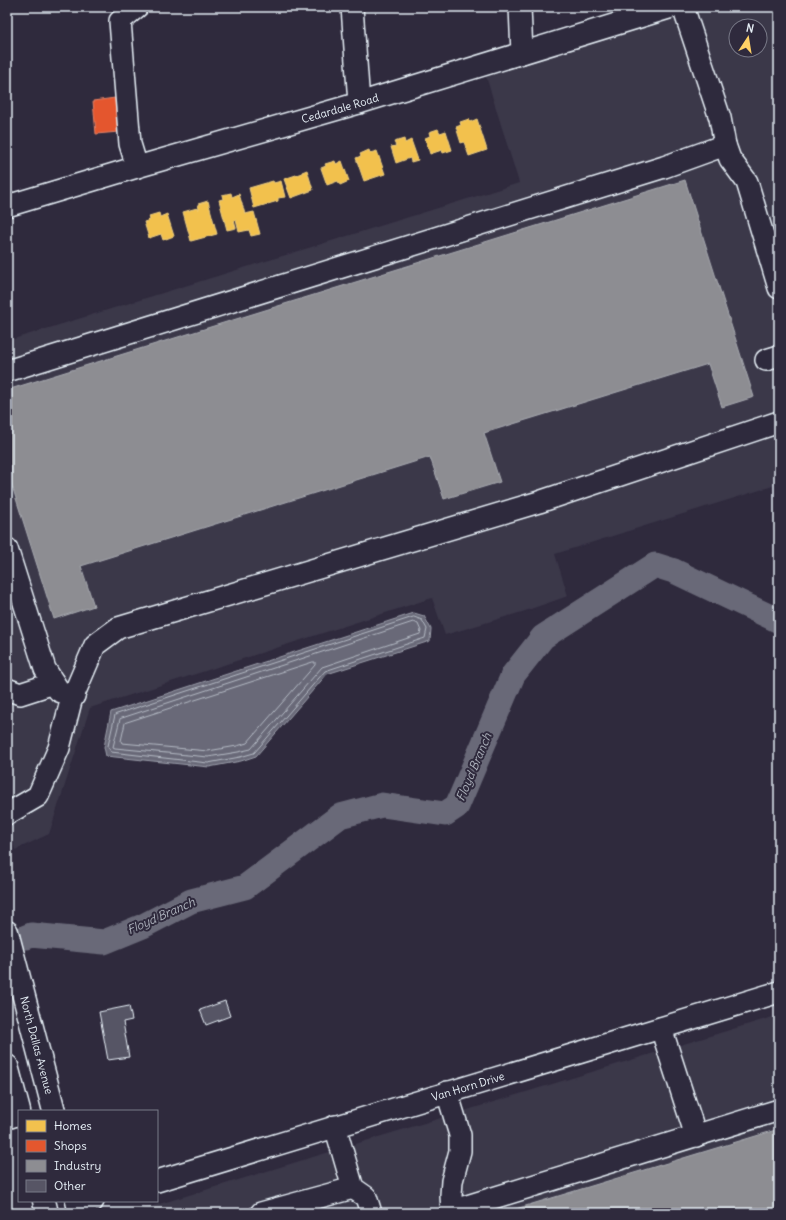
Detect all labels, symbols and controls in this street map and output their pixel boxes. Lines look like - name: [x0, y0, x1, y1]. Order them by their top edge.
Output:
- north arrow: [728, 18, 768, 58]
- text: N: [745, 21, 755, 36]
- street label: Cedardale Road: [300, 90, 381, 126]
- water label: Floyd Branch: [452, 730, 495, 803]
- water label: Floyd Branch: [125, 894, 198, 937]
- street label: North Dallas Avenue: [17, 995, 56, 1096]
- street label: Van Horn Drive: [430, 1069, 506, 1104]
- legend: [18, 1110, 158, 1202]
- text: Homes: [54, 1118, 92, 1133]
- text: Shops: [54, 1138, 87, 1153]
- text: Industry: [54, 1158, 101, 1173]
- text: Other: [54, 1178, 86, 1193]

